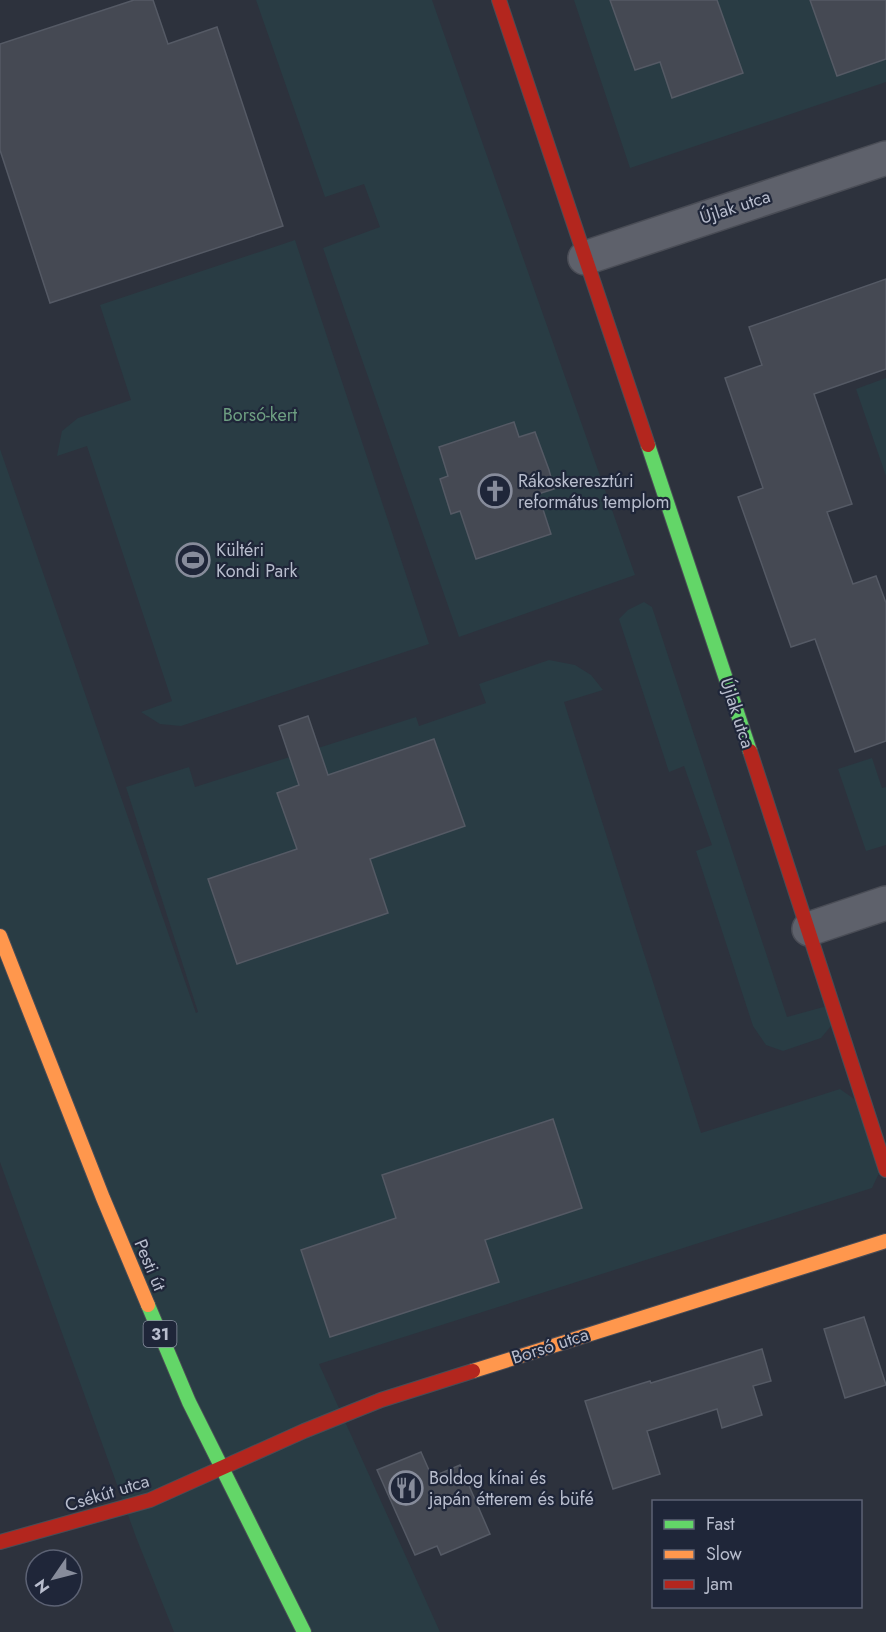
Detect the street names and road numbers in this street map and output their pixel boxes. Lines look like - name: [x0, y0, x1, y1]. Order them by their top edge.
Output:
- street label: Újlak utca: [696, 183, 774, 231]
- street label: Újlak utca: [713, 674, 761, 752]
- street label: Pesti út: [127, 1235, 173, 1296]
- road number: 31: [144, 1321, 176, 1347]
- street label: Borsó utca: [508, 1321, 592, 1371]
- street label: Csékút utca: [62, 1468, 152, 1518]

